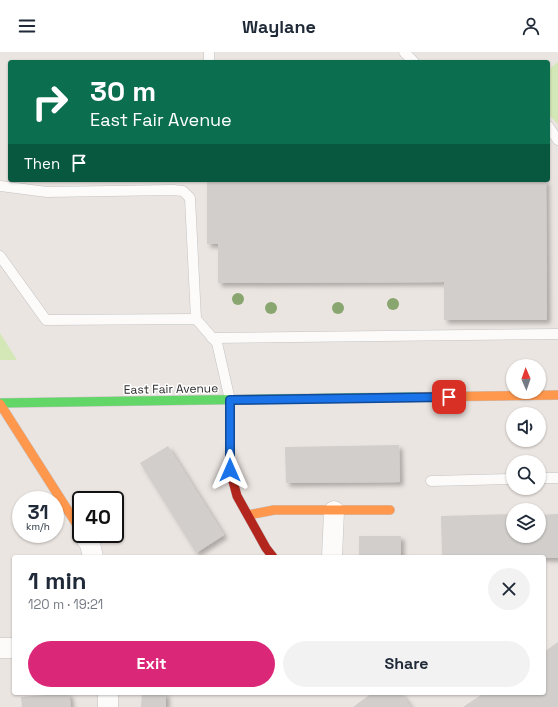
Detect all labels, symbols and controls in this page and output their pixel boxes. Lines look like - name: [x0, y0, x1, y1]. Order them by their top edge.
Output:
- icon: menu: [16, 15, 38, 37]
- text: Waylane: [242, 15, 316, 38]
- icon: person: [520, 15, 542, 37]
- text: 30 m: [90, 73, 156, 109]
- icon: right: [24, 76, 76, 128]
- text: East Fair Avenue: [90, 108, 232, 131]
- icon: arrive: [68, 152, 90, 174]
- text: Then: [24, 154, 60, 173]
- north arrow: [506, 359, 546, 399]
- map controls: [506, 359, 546, 543]
- street label: East Fair Avenue: [124, 380, 218, 398]
- pin: [432, 380, 466, 414]
- icon: arrive: [438, 386, 460, 408]
- button: sound: [506, 407, 546, 447]
- position arrow: [209, 449, 251, 491]
- button: search: [506, 455, 546, 495]
- speed limit sign: 40: [72, 491, 124, 543]
- text: 31: [28, 499, 48, 525]
- button: layers: [506, 503, 546, 543]
- text: km/h: [26, 520, 50, 533]
- text: 1 min: [28, 565, 87, 596]
- button: close: [488, 568, 530, 610]
- text: 120 m · 19:21: [28, 596, 103, 613]
- button: Exit: [28, 641, 275, 687]
- button: Share: [283, 641, 530, 687]

